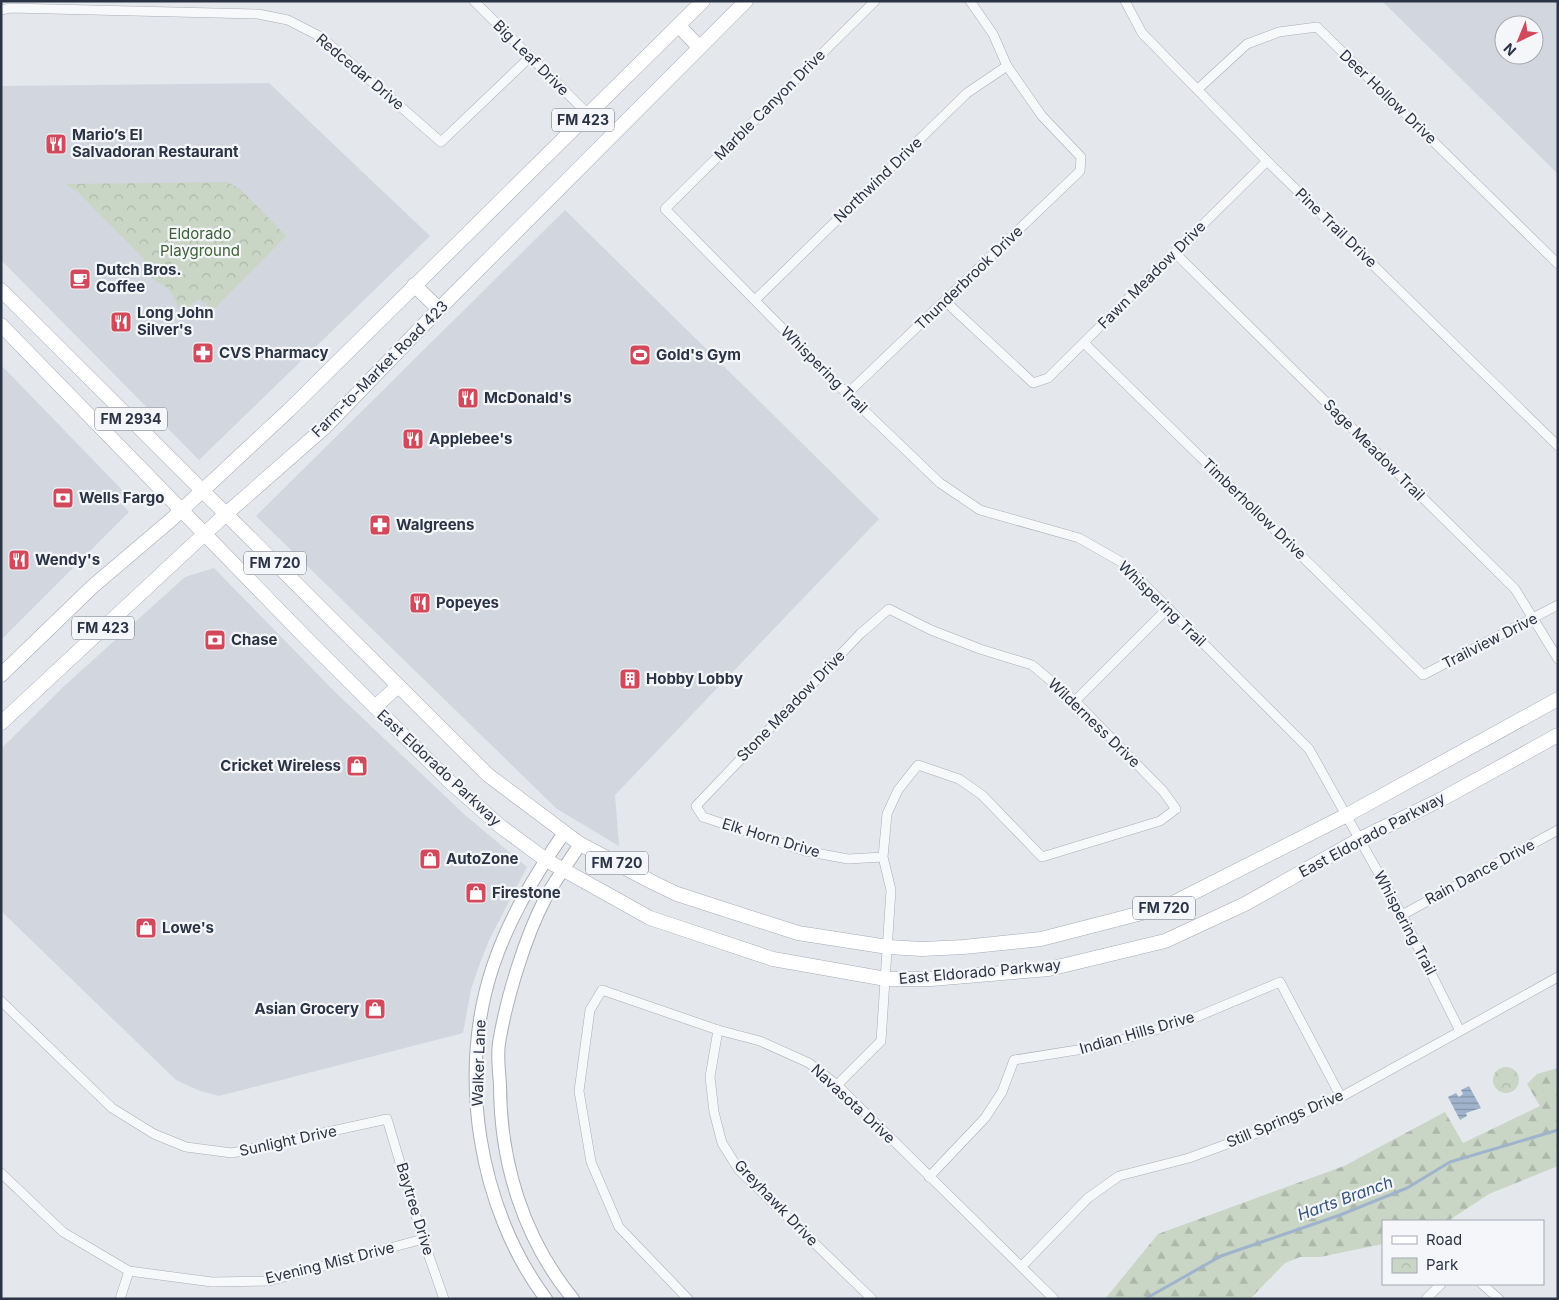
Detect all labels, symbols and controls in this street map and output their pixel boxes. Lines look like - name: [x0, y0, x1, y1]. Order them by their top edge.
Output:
- north arrow: [1494, 15, 1544, 65]
- street label: Big Leaf Drive: [489, 16, 573, 100]
- street label: Redcedar Drive: [312, 29, 408, 114]
- text: N: [1500, 40, 1519, 60]
- street label: Marble Canyon Drive: [710, 45, 829, 164]
- street label: Deer Hollow Drive: [1336, 45, 1441, 148]
- road number: FM 423: [552, 108, 614, 132]
- place label: Mario’s El Salvadoran Restaurant: [72, 125, 239, 161]
- restaurant icon: Mario’s El Salvadoran Restaurant: [44, 132, 68, 156]
- street label: Northwind Drive: [830, 133, 926, 227]
- street label: Pine Trail Drive: [1291, 184, 1381, 272]
- street label: Fawn Meadow Drive: [1094, 217, 1210, 333]
- street label: Thunderbrook Drive: [911, 221, 1026, 334]
- park label: Eldorado Playground: [160, 224, 240, 260]
- place label: Dutch Bros. Coffee: [96, 260, 182, 296]
- cafe icon: Dutch Bros. Coffee: [68, 267, 92, 291]
- street label: Farm-to-Market Road 423: [307, 296, 452, 441]
- place label: Long John Silver's: [137, 303, 214, 339]
- restaurant icon: Long John Silver's: [109, 310, 133, 334]
- street label: Whispering Trail: [777, 322, 872, 417]
- pharmacy icon: CVS Pharmacy: [191, 341, 215, 365]
- place label: CVS Pharmacy: [219, 343, 329, 362]
- sports icon: Gold's Gym: [628, 343, 652, 367]
- place label: Gold's Gym: [656, 345, 741, 364]
- restaurant icon: McDonald's: [456, 386, 480, 410]
- place label: McDonald's: [484, 388, 572, 407]
- street label: Sage Meadow Trail: [1320, 395, 1429, 504]
- road number: FM 2934: [95, 408, 167, 430]
- restaurant icon: Applebee's: [401, 427, 425, 451]
- place label: Applebee's: [429, 429, 513, 448]
- street label: Timberhollow Drive: [1198, 454, 1311, 563]
- bank icon: Wells Fargo: [51, 486, 75, 510]
- place label: Wells Fargo: [79, 488, 165, 507]
- pharmacy icon: Walgreens: [368, 513, 392, 537]
- place label: Walgreens: [396, 515, 474, 534]
- restaurant icon: Wendy's: [7, 548, 31, 572]
- place label: Wendy's: [35, 550, 100, 569]
- road number: FM 720: [244, 552, 306, 574]
- street label: Whispering Trail: [1114, 557, 1210, 650]
- restaurant icon: Popeyes: [408, 591, 432, 615]
- place label: Popeyes: [436, 593, 499, 612]
- street label: Trailview Drive: [1439, 608, 1541, 673]
- road number: FM 423: [72, 616, 134, 640]
- bank icon: Chase: [203, 628, 227, 652]
- place label: Chase: [231, 630, 278, 649]
- street label: Stone Meadow Drive: [733, 646, 849, 765]
- building icon: Hobby Lobby: [618, 667, 642, 691]
- place label: Hobby Lobby: [646, 669, 743, 688]
- street label: Wilderness Drive: [1044, 674, 1144, 771]
- street label: East Eldorado Parkway: [373, 705, 506, 830]
- shop icon: Cricket Wireless: [345, 754, 369, 778]
- place label: Cricket Wireless: [220, 756, 341, 775]
- street label: East Eldorado Parkway: [1295, 788, 1449, 881]
- street label: Elk Horn Drive: [720, 814, 822, 861]
- street label: Rain Dance Drive: [1422, 835, 1538, 908]
- shop icon: AutoZone: [418, 847, 442, 871]
- place label: AutoZone: [446, 849, 519, 868]
- road number: FM 720: [586, 851, 648, 874]
- street label: Whispering Trail: [1370, 867, 1441, 978]
- shop icon: Firestone: [464, 881, 488, 905]
- place label: Firestone: [492, 883, 561, 902]
- road number: FM 720: [1133, 896, 1195, 920]
- shop icon: Lowe's: [134, 916, 158, 940]
- place label: Lowe's: [162, 918, 214, 937]
- street label: East Eldorado Parkway: [898, 955, 1062, 988]
- shop icon: Asian Grocery: [363, 997, 387, 1021]
- place label: Asian Grocery: [255, 999, 359, 1018]
- street label: Indian Hills Drive: [1077, 1007, 1196, 1058]
- street label: Walker Lane: [467, 1019, 490, 1107]
- street label: Navasota Drive: [807, 1060, 899, 1147]
- street label: Still Springs Drive: [1223, 1085, 1346, 1152]
- street label: Sunlight Drive: [237, 1121, 338, 1160]
- street label: Greyhawk Drive: [730, 1155, 822, 1250]
- street label: Baytree Drive: [392, 1160, 439, 1257]
- water label: Harts Branch: [1295, 1171, 1395, 1225]
- legend: [1382, 1220, 1544, 1285]
- text: Road: [1426, 1230, 1462, 1249]
- street label: Evening Mist Drive: [263, 1237, 396, 1288]
- text: Park: [1426, 1255, 1459, 1274]

